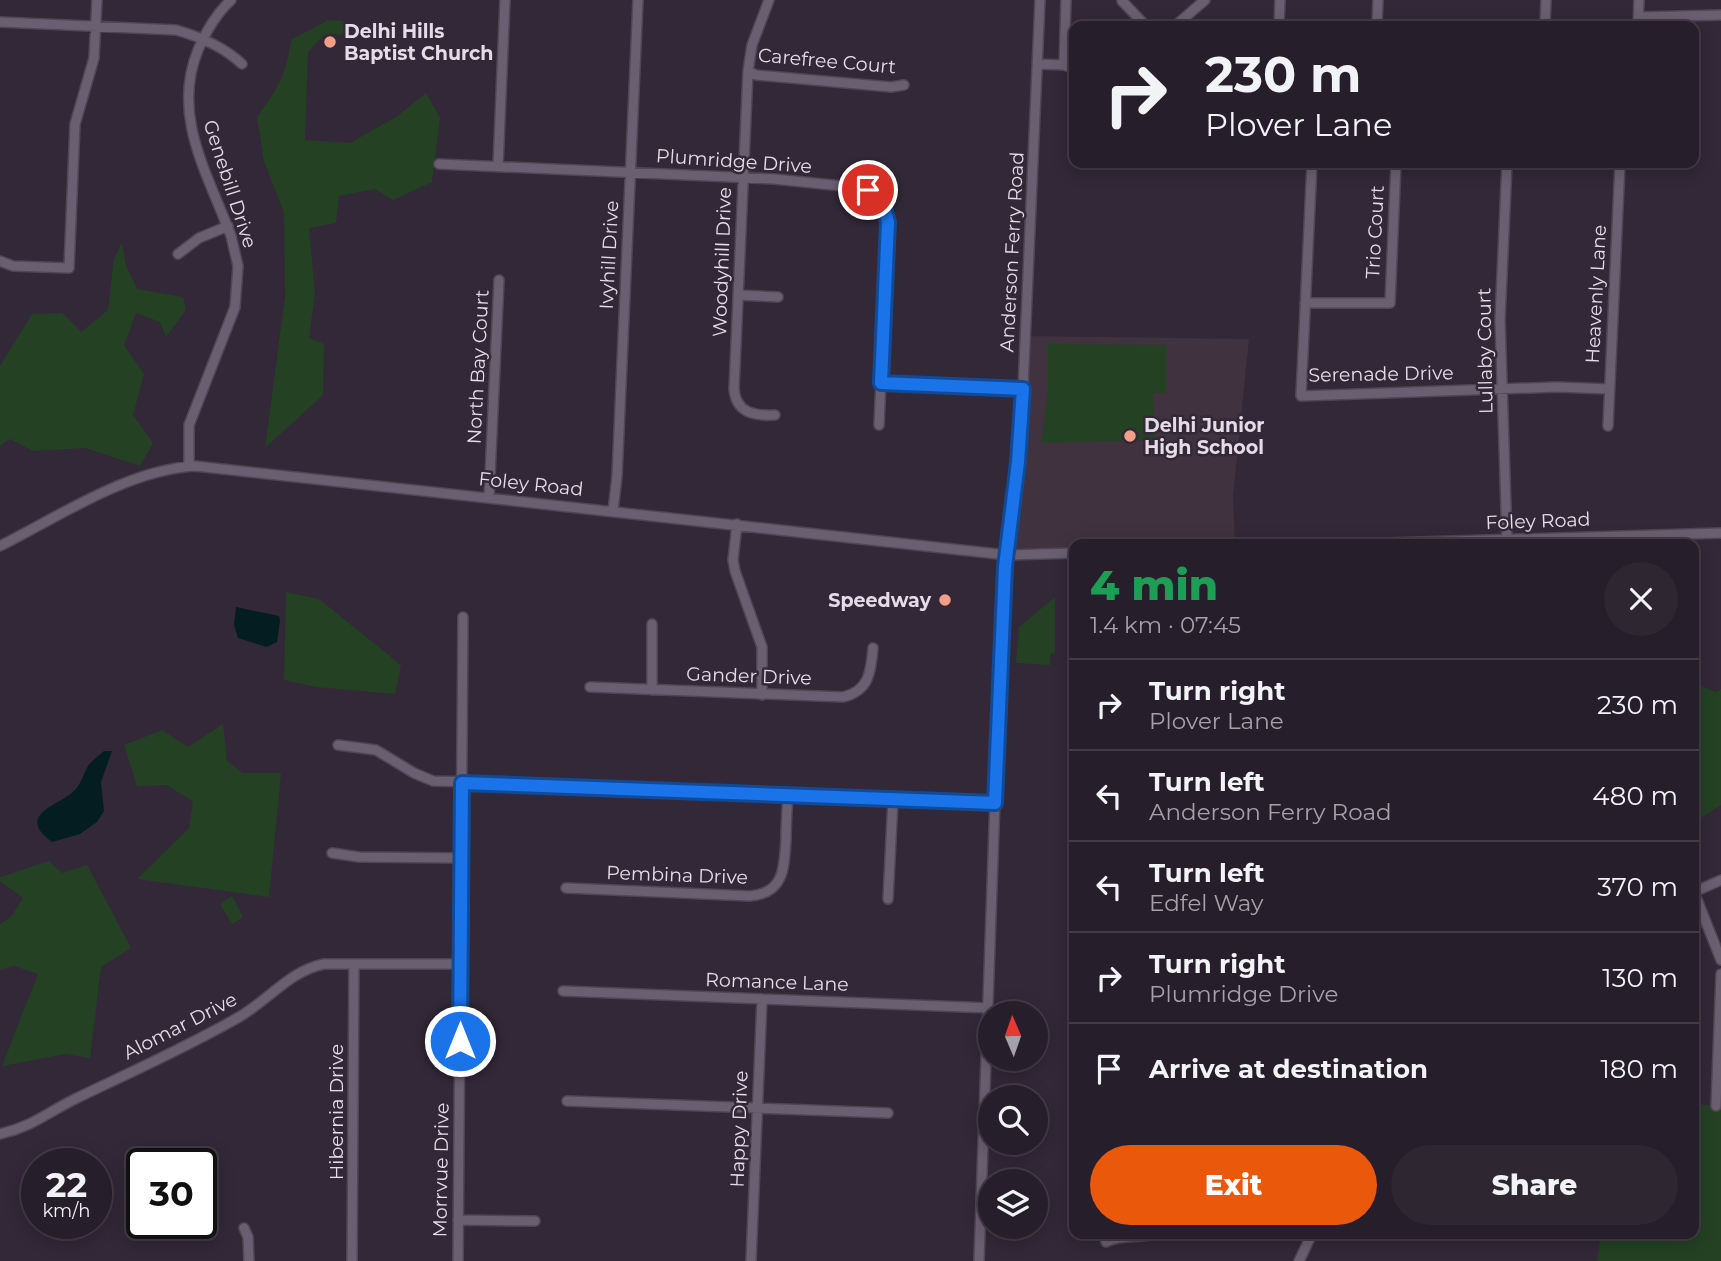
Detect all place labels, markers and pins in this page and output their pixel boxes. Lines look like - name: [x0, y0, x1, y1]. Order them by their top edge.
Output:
- place label: Delhi Hills Baptist Church: [344, 20, 493, 65]
- marker: Delhi Hills Baptist Church: [322, 34, 338, 50]
- pin: [838, 160, 898, 220]
- place label: Delhi Junior High School: [1144, 414, 1265, 459]
- marker: Delhi Junior High School: [1122, 428, 1138, 444]
- place label: Speedway: [828, 589, 932, 612]
- marker: Speedway: [937, 592, 953, 608]

